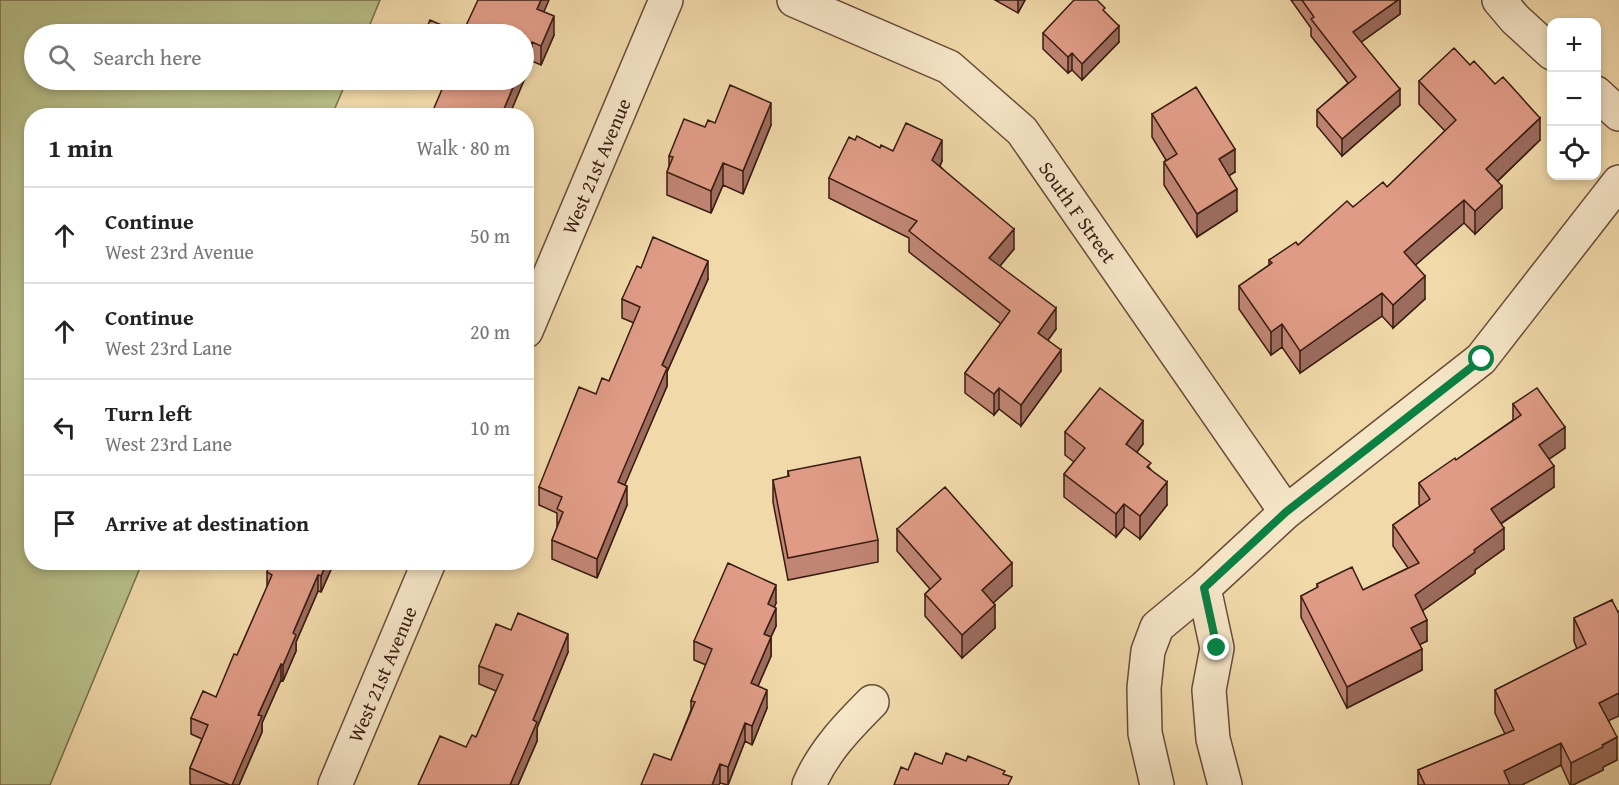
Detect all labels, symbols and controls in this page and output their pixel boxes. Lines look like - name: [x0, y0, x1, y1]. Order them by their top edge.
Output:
- map controls: [1547, 18, 1601, 180]
- button: +: [1547, 18, 1601, 72]
- search box: [24, 24, 534, 90]
- icon: search: [45, 41, 78, 74]
- text: Search here: [93, 41, 202, 73]
- button: −: [1547, 72, 1601, 126]
- street label: West 21st Avenue: [554, 94, 638, 238]
- button: locate: [1547, 126, 1601, 180]
- text: 1 min: [48, 128, 113, 167]
- text: Walk · 80 m: [416, 133, 510, 162]
- street label: South F Street: [1032, 155, 1124, 269]
- text: Continue: [105, 205, 194, 237]
- icon: ahead: [48, 219, 81, 252]
- text: 50 m: [470, 221, 510, 250]
- text: West 23rd Avenue: [105, 237, 254, 266]
- text: Continue: [105, 301, 194, 333]
- icon: ahead: [48, 315, 81, 348]
- text: 20 m: [470, 317, 510, 346]
- text: West 23rd Lane: [105, 333, 232, 362]
- route start: [1468, 345, 1494, 371]
- text: Turn left: [105, 397, 192, 429]
- icon: left: [48, 411, 81, 444]
- text: 10 m: [470, 413, 510, 442]
- text: West 23rd Lane: [105, 429, 232, 458]
- icon: arrive: [48, 507, 81, 540]
- text: Arrive at destination: [105, 507, 309, 539]
- street label: West 21st Avenue: [340, 602, 424, 746]
- route end: [1203, 634, 1229, 660]

